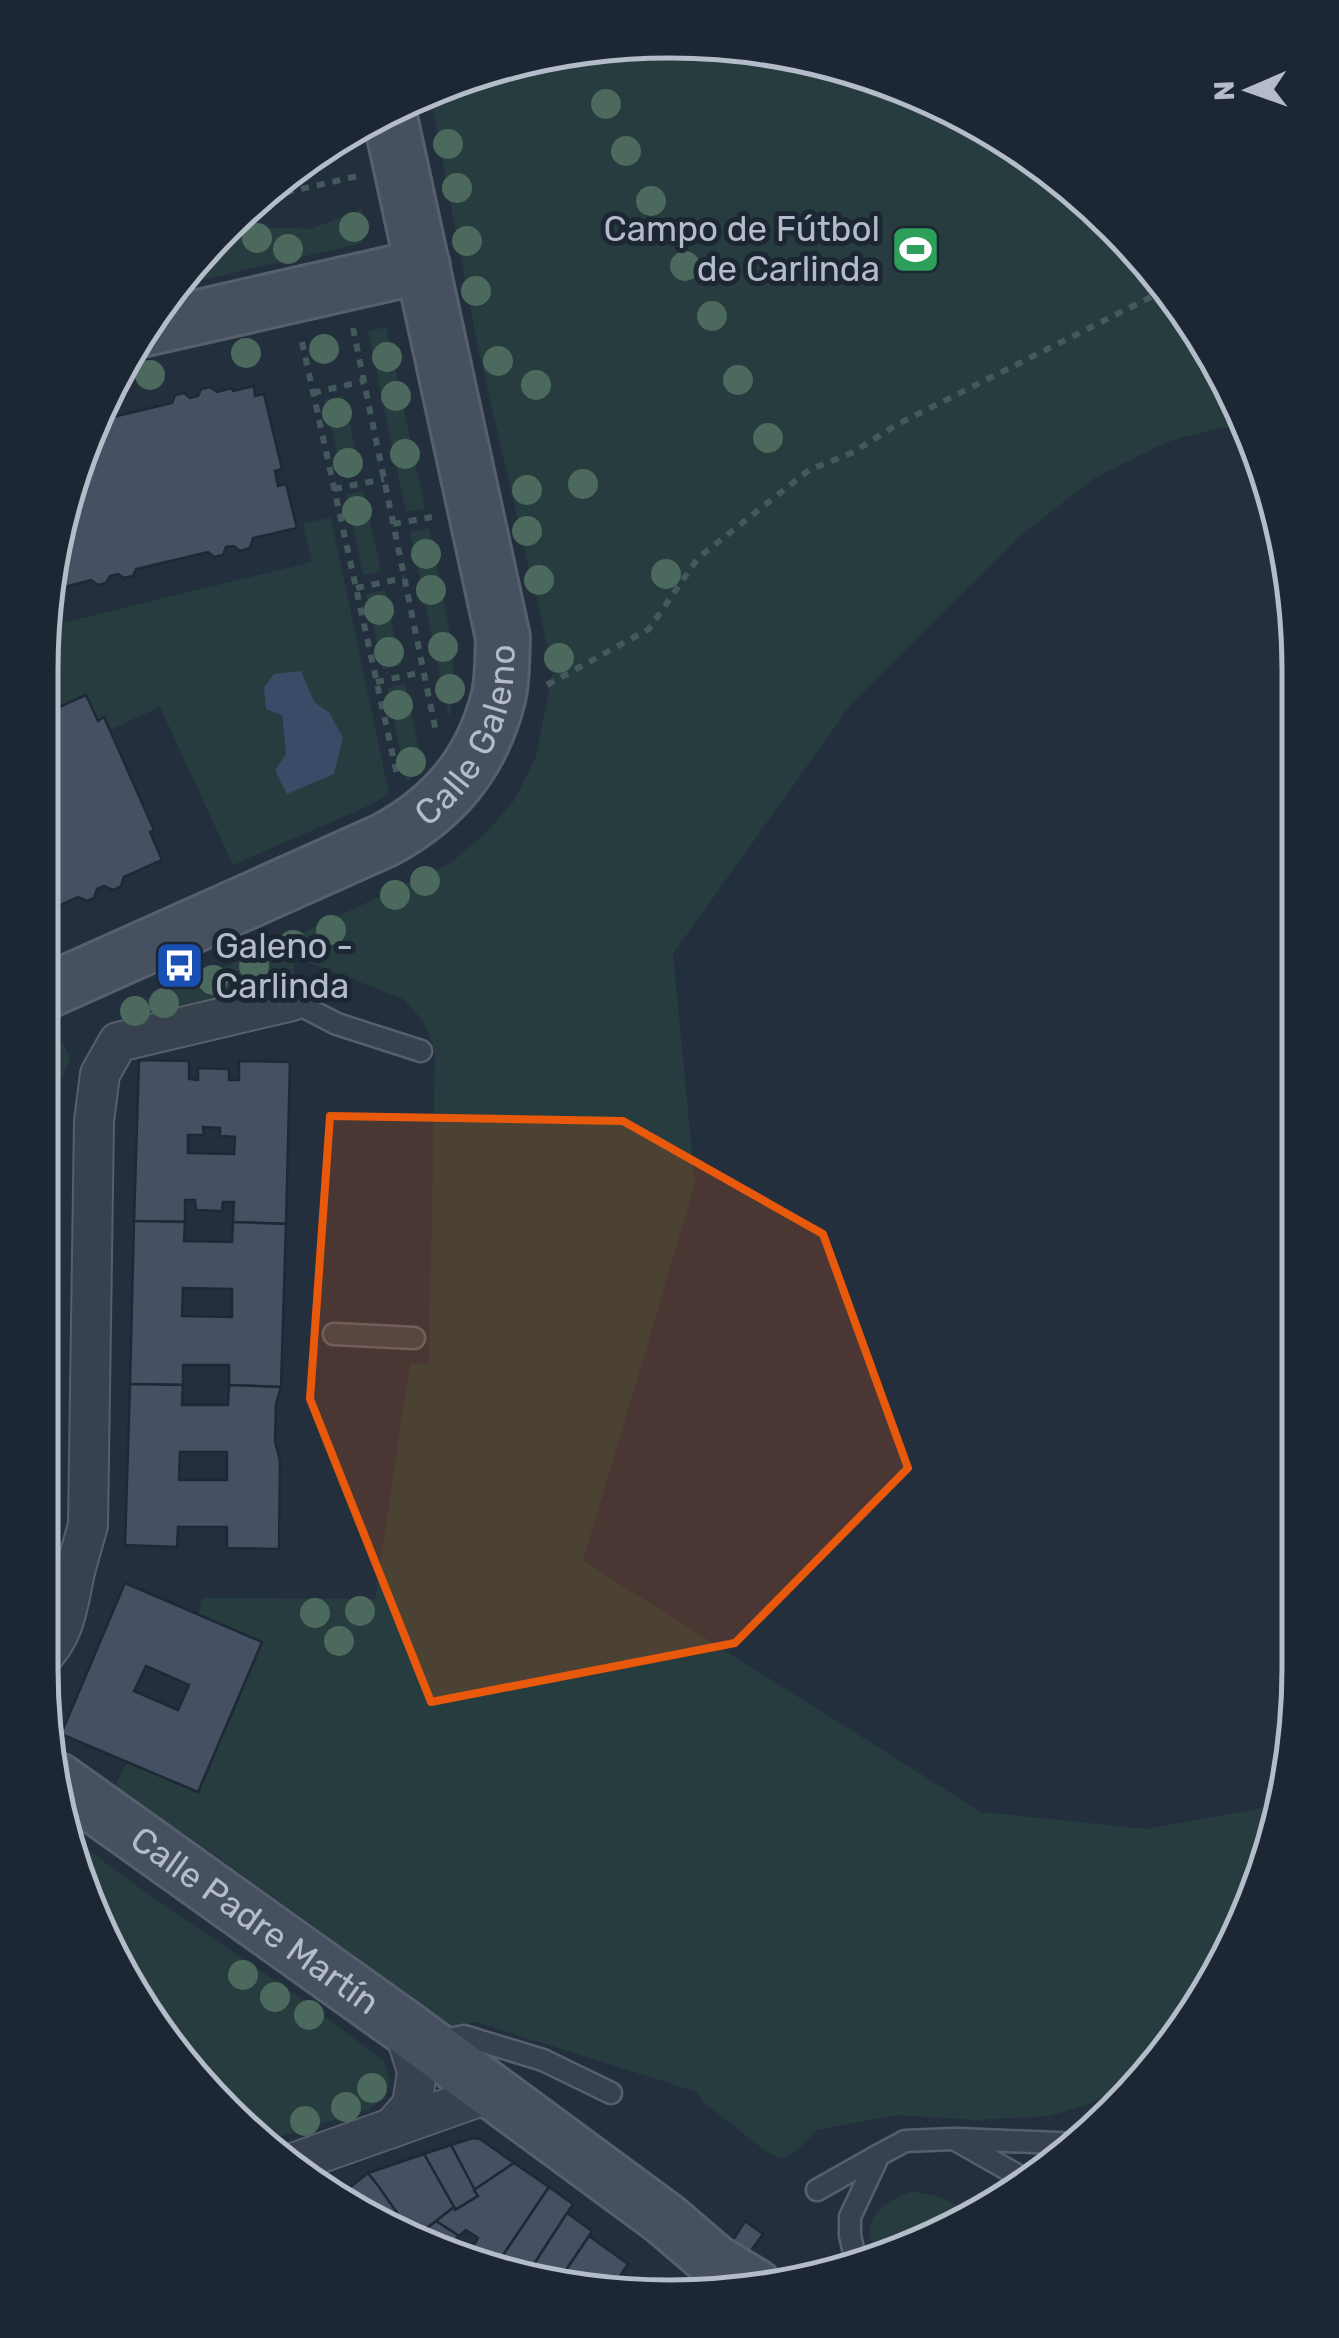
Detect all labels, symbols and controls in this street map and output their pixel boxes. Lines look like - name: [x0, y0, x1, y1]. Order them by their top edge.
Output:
- north arrow: [1199, 40, 1299, 140]
- text: N: [1208, 80, 1241, 101]
- place label: Campo de Fútbol de Carlinda: [603, 208, 880, 290]
- sports icon: Campo de Fútbol de Carlinda: [889, 223, 941, 275]
- street label: Calle Galeno: [406, 644, 524, 834]
- place label: Galeno - Carlinda: [215, 925, 353, 1007]
- bus stop icon: Galeno - Carlinda: [154, 940, 206, 992]
- street label: Calle Padre Martín: [123, 1818, 387, 2023]

